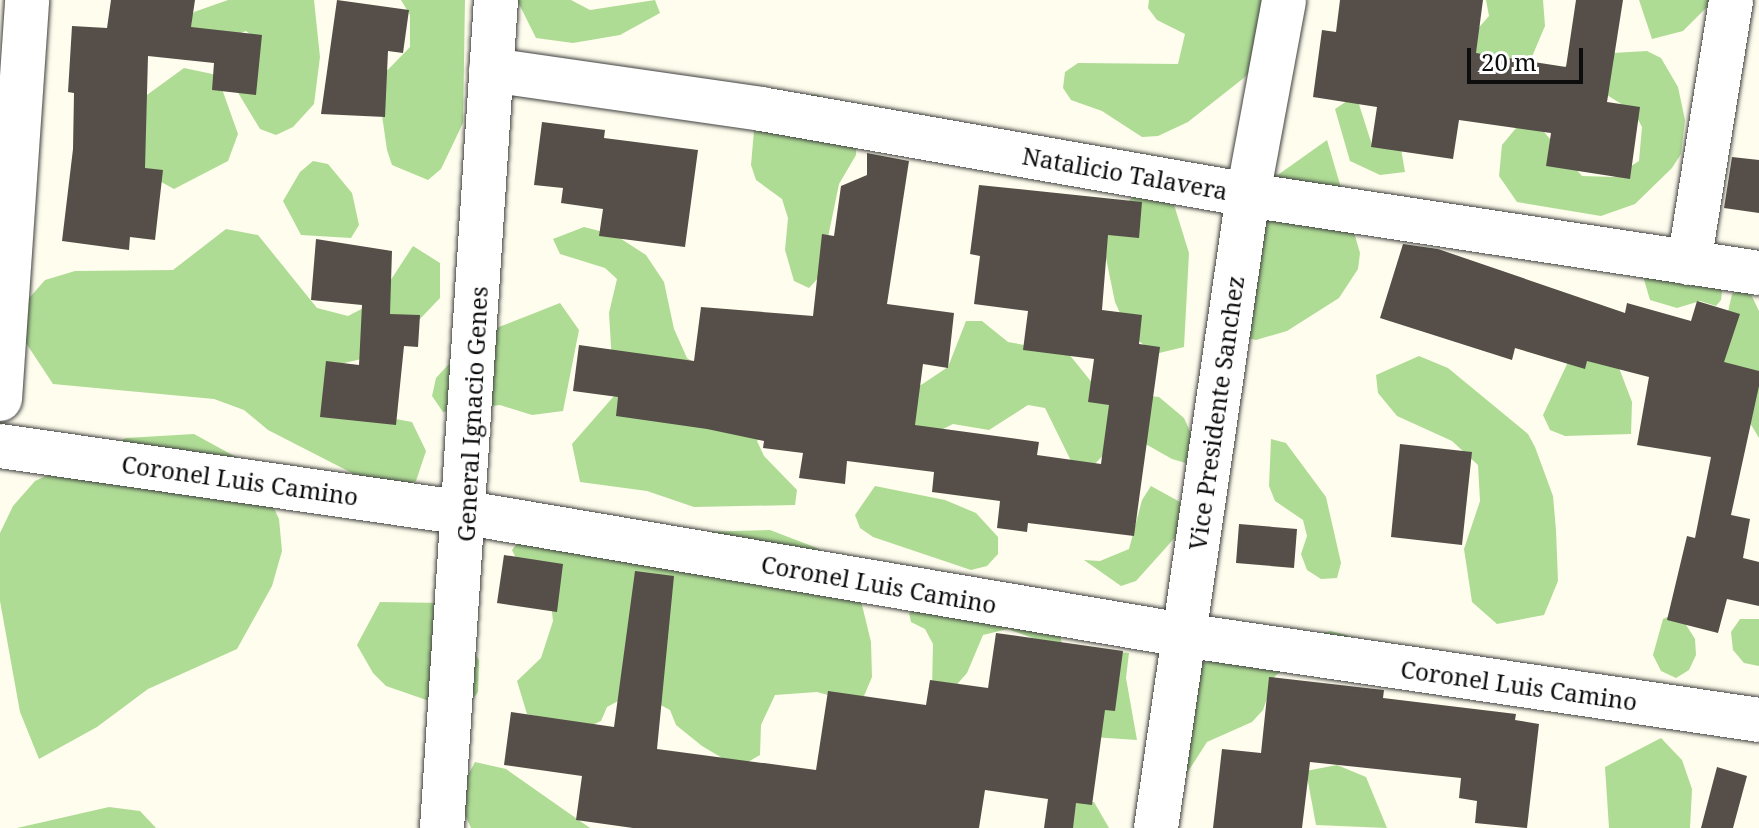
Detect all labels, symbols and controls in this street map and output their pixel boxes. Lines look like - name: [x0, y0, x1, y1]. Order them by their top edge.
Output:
- scale bar: [1471, 32, 1587, 82]
- text: 20 m: [1481, 45, 1537, 78]
- street label: Natalicio Talavera: [1020, 141, 1230, 205]
- street label: Vice Presidente Sanchez: [1182, 274, 1250, 552]
- street label: General Ignacio Genes: [451, 286, 493, 542]
- street label: Coronel Luis Camino: [120, 449, 360, 511]
- street label: Coronel Luis Camino: [759, 549, 999, 619]
- street label: Coronel Luis Camino: [1399, 654, 1639, 716]

